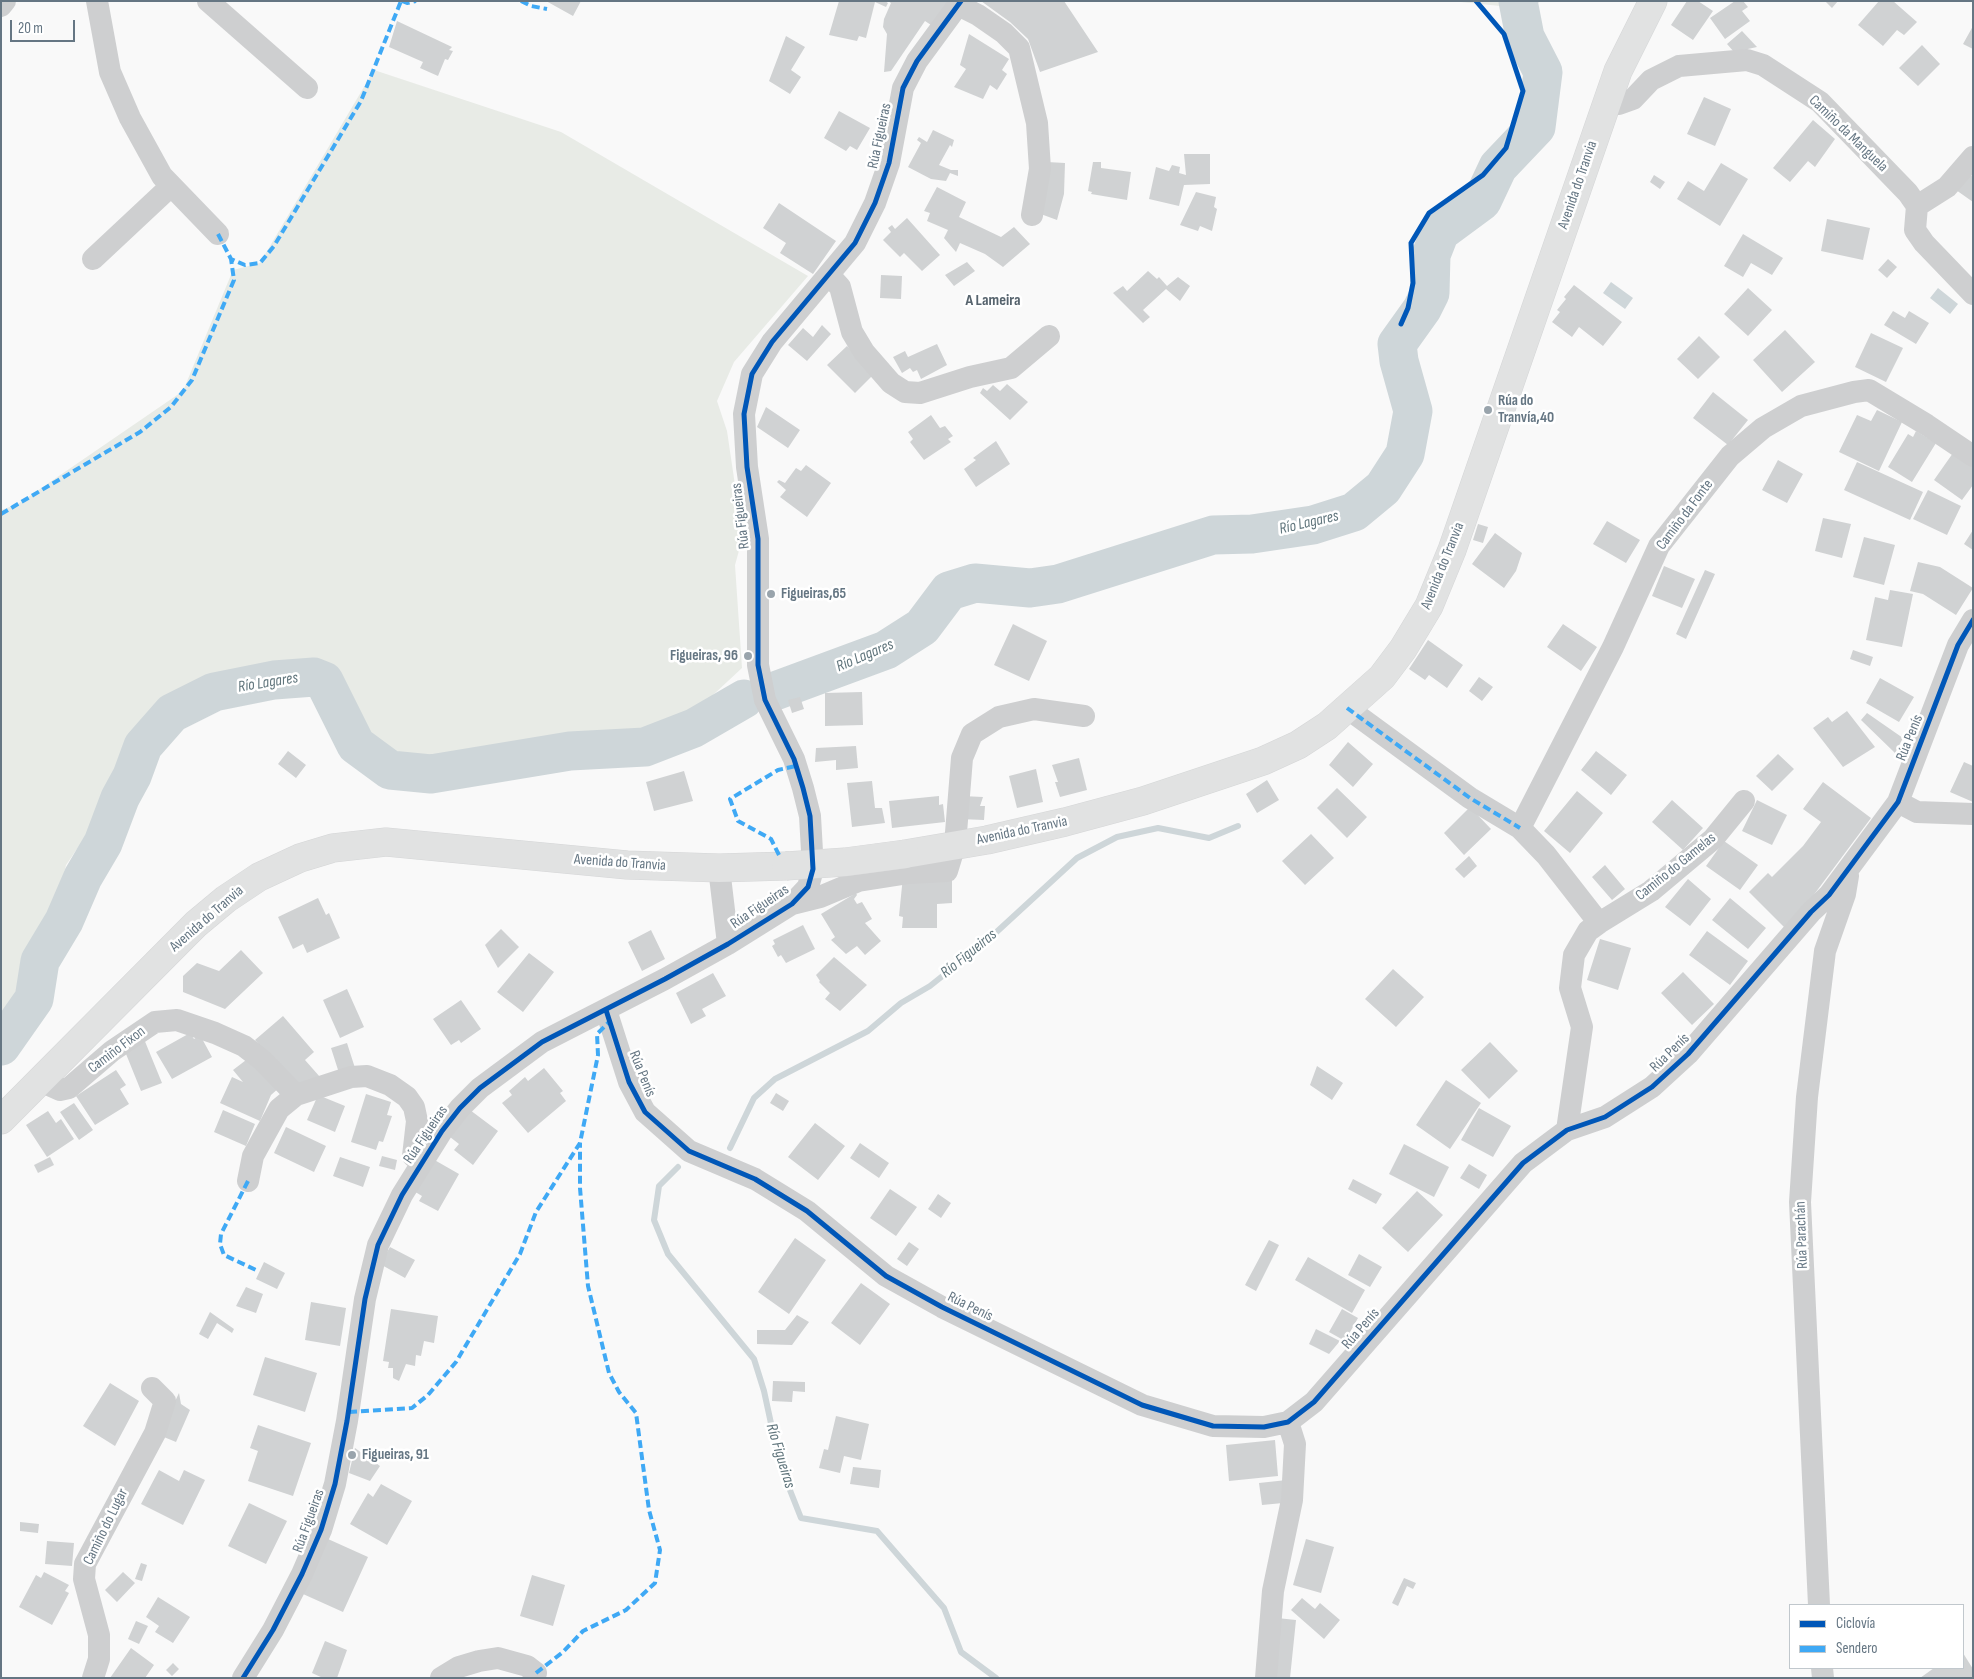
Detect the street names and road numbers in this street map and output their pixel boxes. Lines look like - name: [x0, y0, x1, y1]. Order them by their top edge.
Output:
- street label: Camiño da Manguela: [1805, 92, 1891, 176]
- street label: Rúa Figueiras: [864, 102, 896, 170]
- street label: Avenida do Tranvia: [1555, 139, 1601, 231]
- street label: Camiño da Fonte: [1653, 476, 1717, 554]
- street label: Rúa Figueiras: [728, 482, 754, 550]
- street label: Avenida do Tranvia: [1417, 520, 1469, 612]
- street label: Rúa Penís: [1893, 712, 1927, 764]
- street label: Avenida do Tranvia: [975, 813, 1069, 849]
- street label: Camiño do Gamelas: [1632, 829, 1720, 905]
- street label: Avenida do Tranvia: [573, 851, 667, 875]
- street label: Rúa Figueiras: [727, 881, 793, 933]
- street label: Avenida do Tranvia: [166, 882, 248, 956]
- street label: Camiño Fixon: [85, 1023, 149, 1077]
- street label: Rúa Penís: [1646, 1030, 1694, 1076]
- street label: Rúa Penís: [625, 1048, 659, 1100]
- street label: Rúa Figueiras: [400, 1102, 452, 1168]
- street label: Rúa Parachán: [1792, 1201, 1812, 1269]
- street label: Rúa Penís: [944, 1288, 996, 1326]
- street label: Rúa Penís: [1338, 1305, 1384, 1353]
- street label: Camiño do Lugar: [80, 1486, 132, 1568]
- street label: Rúa Figueiras: [289, 1487, 329, 1555]

